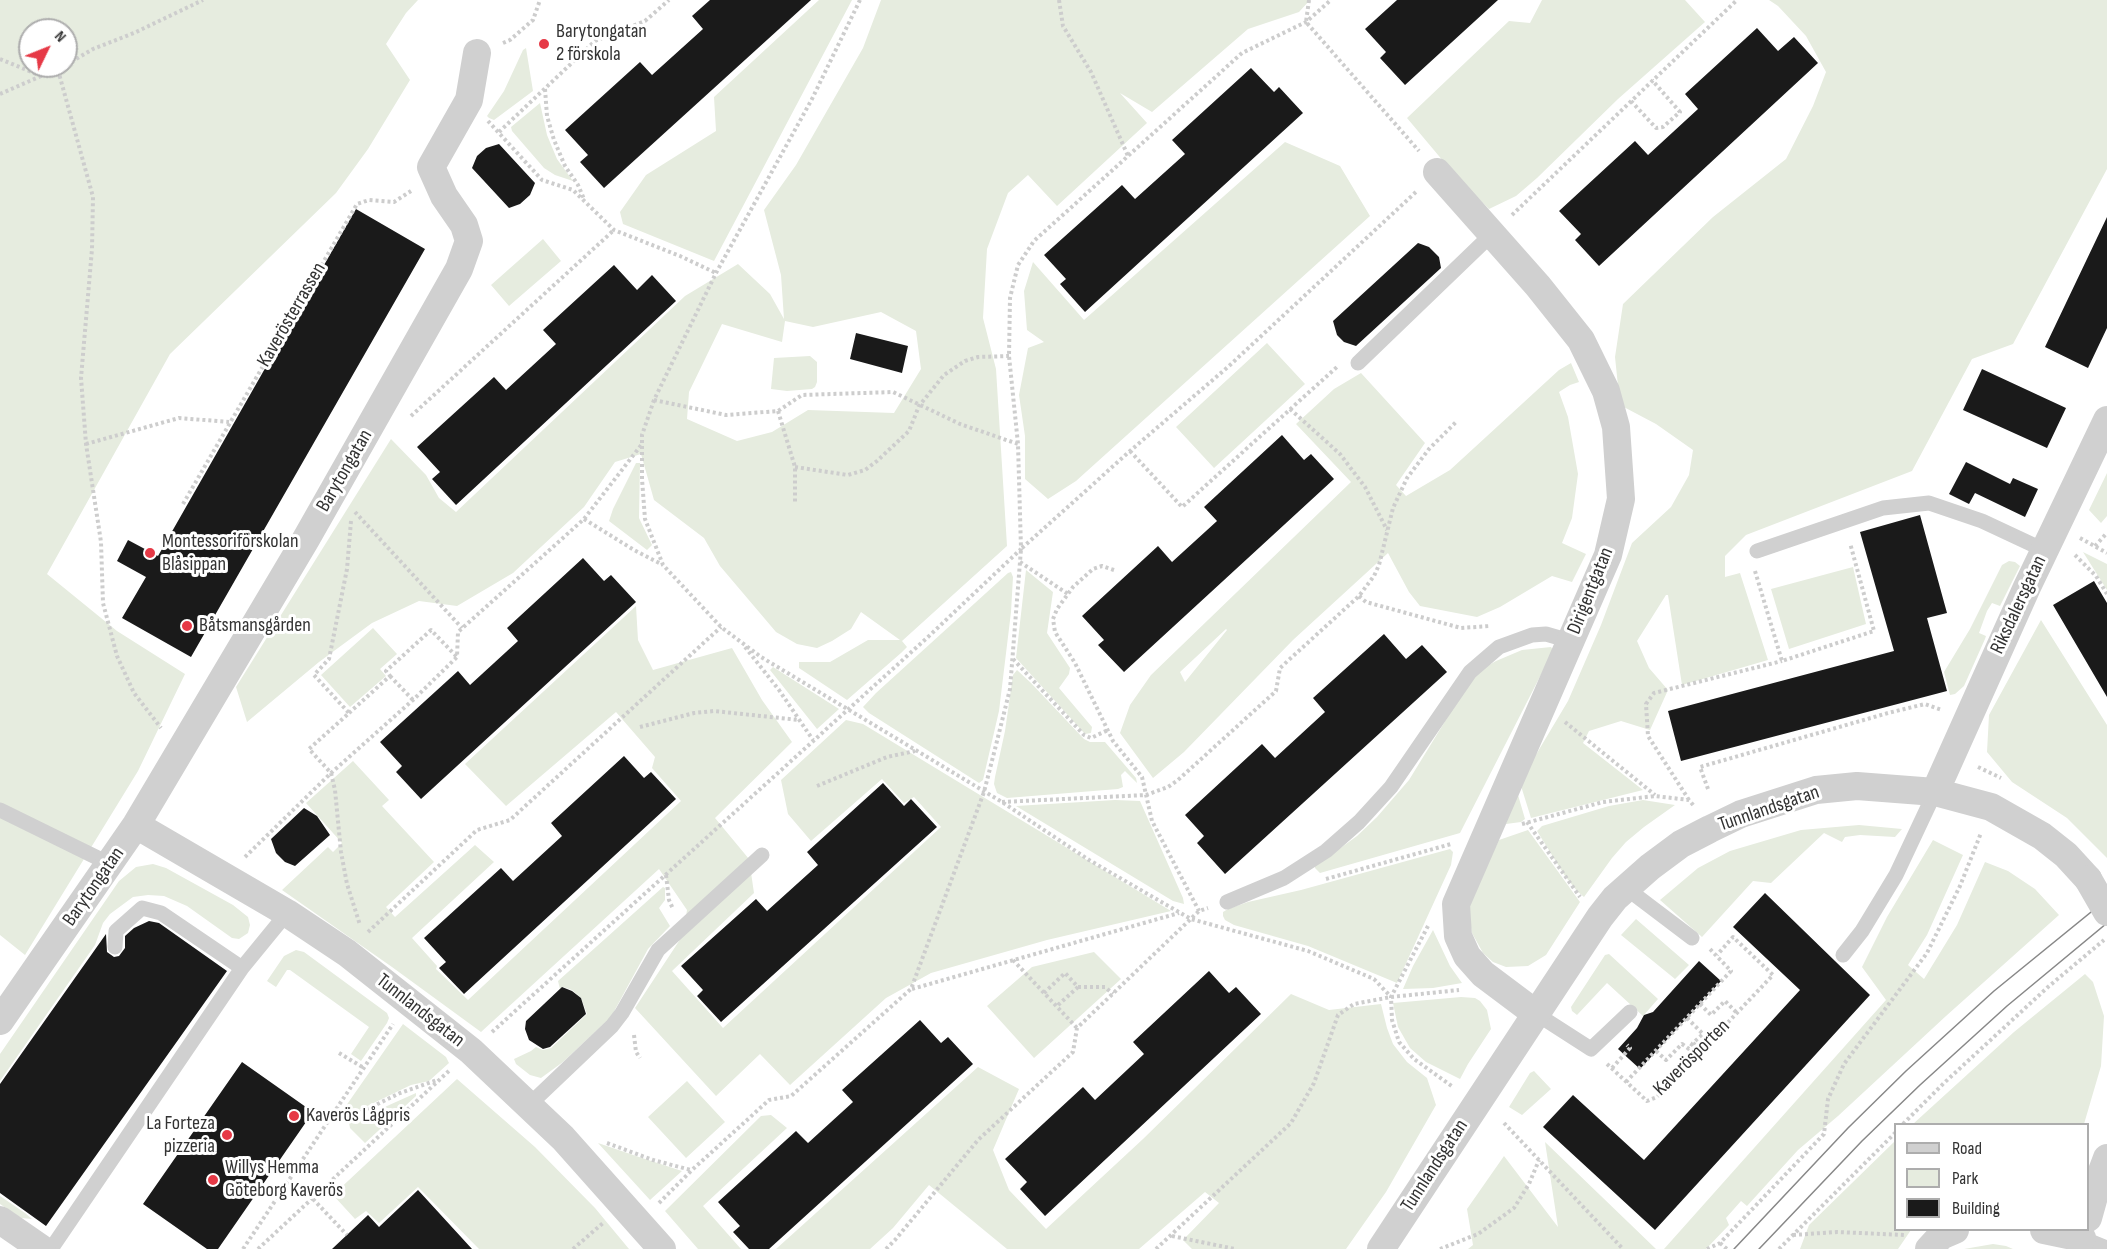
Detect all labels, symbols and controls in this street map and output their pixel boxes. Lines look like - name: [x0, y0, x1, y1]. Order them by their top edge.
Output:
- north arrow: [18, 18, 78, 78]
- place label: Barytongatan 2 förskola: [556, 20, 647, 67]
- text: N: [50, 27, 70, 46]
- marker: Barytongatan 2 förskola: [537, 37, 551, 51]
- street label: Kaverösterrassen: [252, 259, 332, 371]
- street label: Barytongatan: [312, 426, 378, 516]
- place label: Montessoriförskolan Blåsippan: [162, 530, 299, 577]
- street label: Dirigentgatan: [1563, 544, 1619, 638]
- marker: Montessoriförskolan Blåsippan: [143, 546, 157, 560]
- street label: Riksdalersgatan: [1986, 552, 2052, 658]
- place label: Båtsmansgården: [199, 614, 311, 638]
- marker: Båtsmansgården: [180, 619, 194, 633]
- street label: Tunnlandsgatan: [1715, 781, 1823, 837]
- street label: Barytongatan: [58, 843, 130, 931]
- street label: Tunnlandsgatan: [371, 969, 469, 1053]
- street label: Kaverösporten: [1649, 1015, 1735, 1101]
- place label: Kaverös Lågpris: [306, 1104, 410, 1128]
- marker: Kaverös Lågpris: [287, 1109, 301, 1123]
- place label: La Forteza pizzeria: [146, 1112, 215, 1159]
- street label: Tunnlandsgatan: [1396, 1115, 1474, 1217]
- legend: [1894, 1123, 2089, 1231]
- marker: La Forteza pizzeria: [220, 1128, 234, 1142]
- text: Road: [1952, 1138, 1982, 1159]
- place label: Willys Hemma Göteborg Kaverös: [225, 1156, 343, 1203]
- text: Park: [1952, 1168, 1978, 1189]
- marker: Willys Hemma Göteborg Kaverös: [206, 1173, 220, 1187]
- text: Building: [1952, 1198, 2000, 1219]

